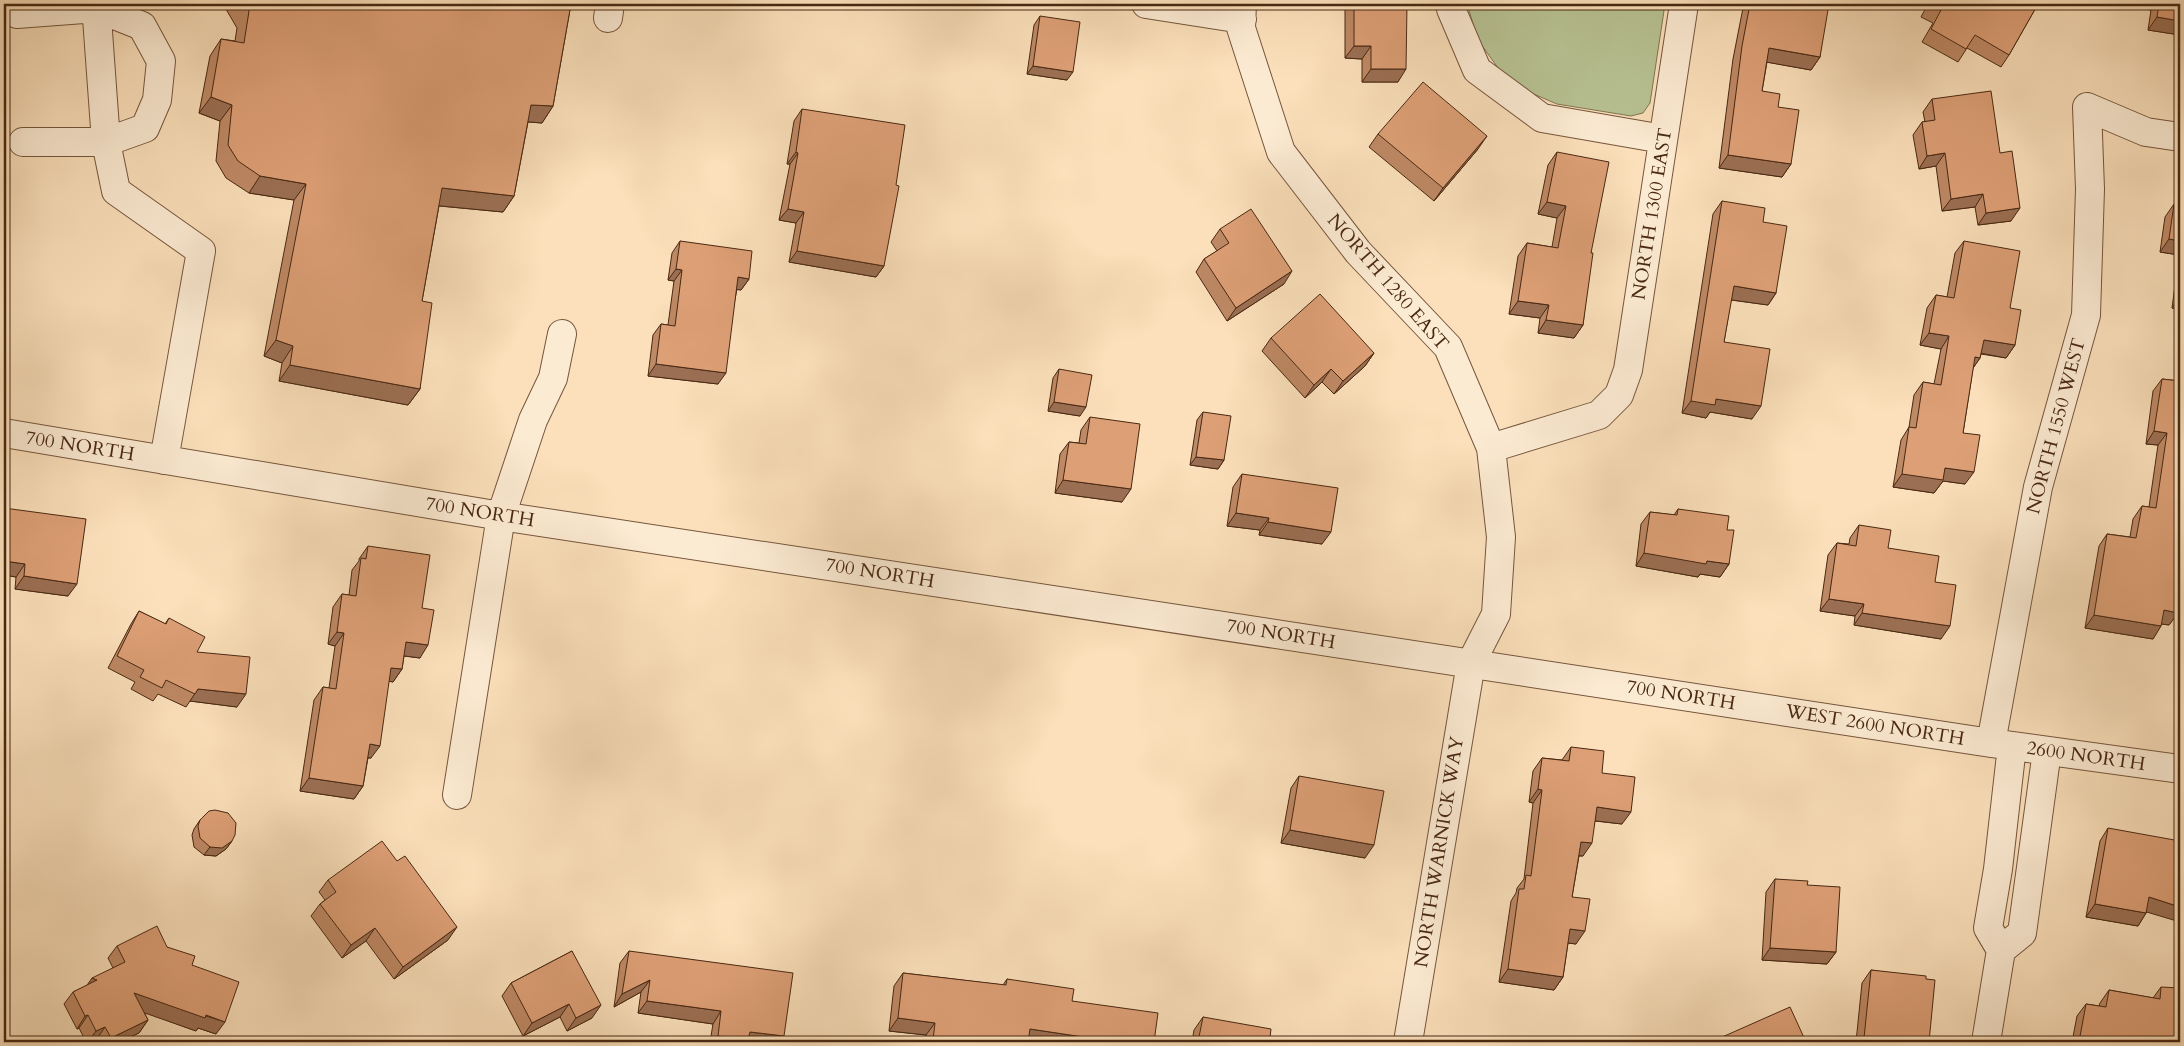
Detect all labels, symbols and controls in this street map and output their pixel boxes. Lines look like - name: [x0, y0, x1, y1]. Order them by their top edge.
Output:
- street label: NORTH 1300 EAST: [1626, 126, 1678, 302]
- street label: NORTH 1280 EAST: [1321, 208, 1455, 356]
- street label: NORTH 1550 WEST: [2020, 335, 2092, 517]
- street label: 700 NORTH: [24, 425, 136, 467]
- street label: 700 NORTH: [424, 491, 536, 533]
- street label: 700 NORTH: [824, 552, 936, 594]
- street label: 700 NORTH: [1225, 613, 1337, 655]
- street label: 700 NORTH: [1625, 674, 1737, 716]
- street label: WEST 2600 NORTH: [1783, 698, 1966, 752]
- street label: NORTH WARNICK WAY: [1408, 734, 1470, 969]
- street label: 2600 NORTH: [2025, 735, 2147, 777]

